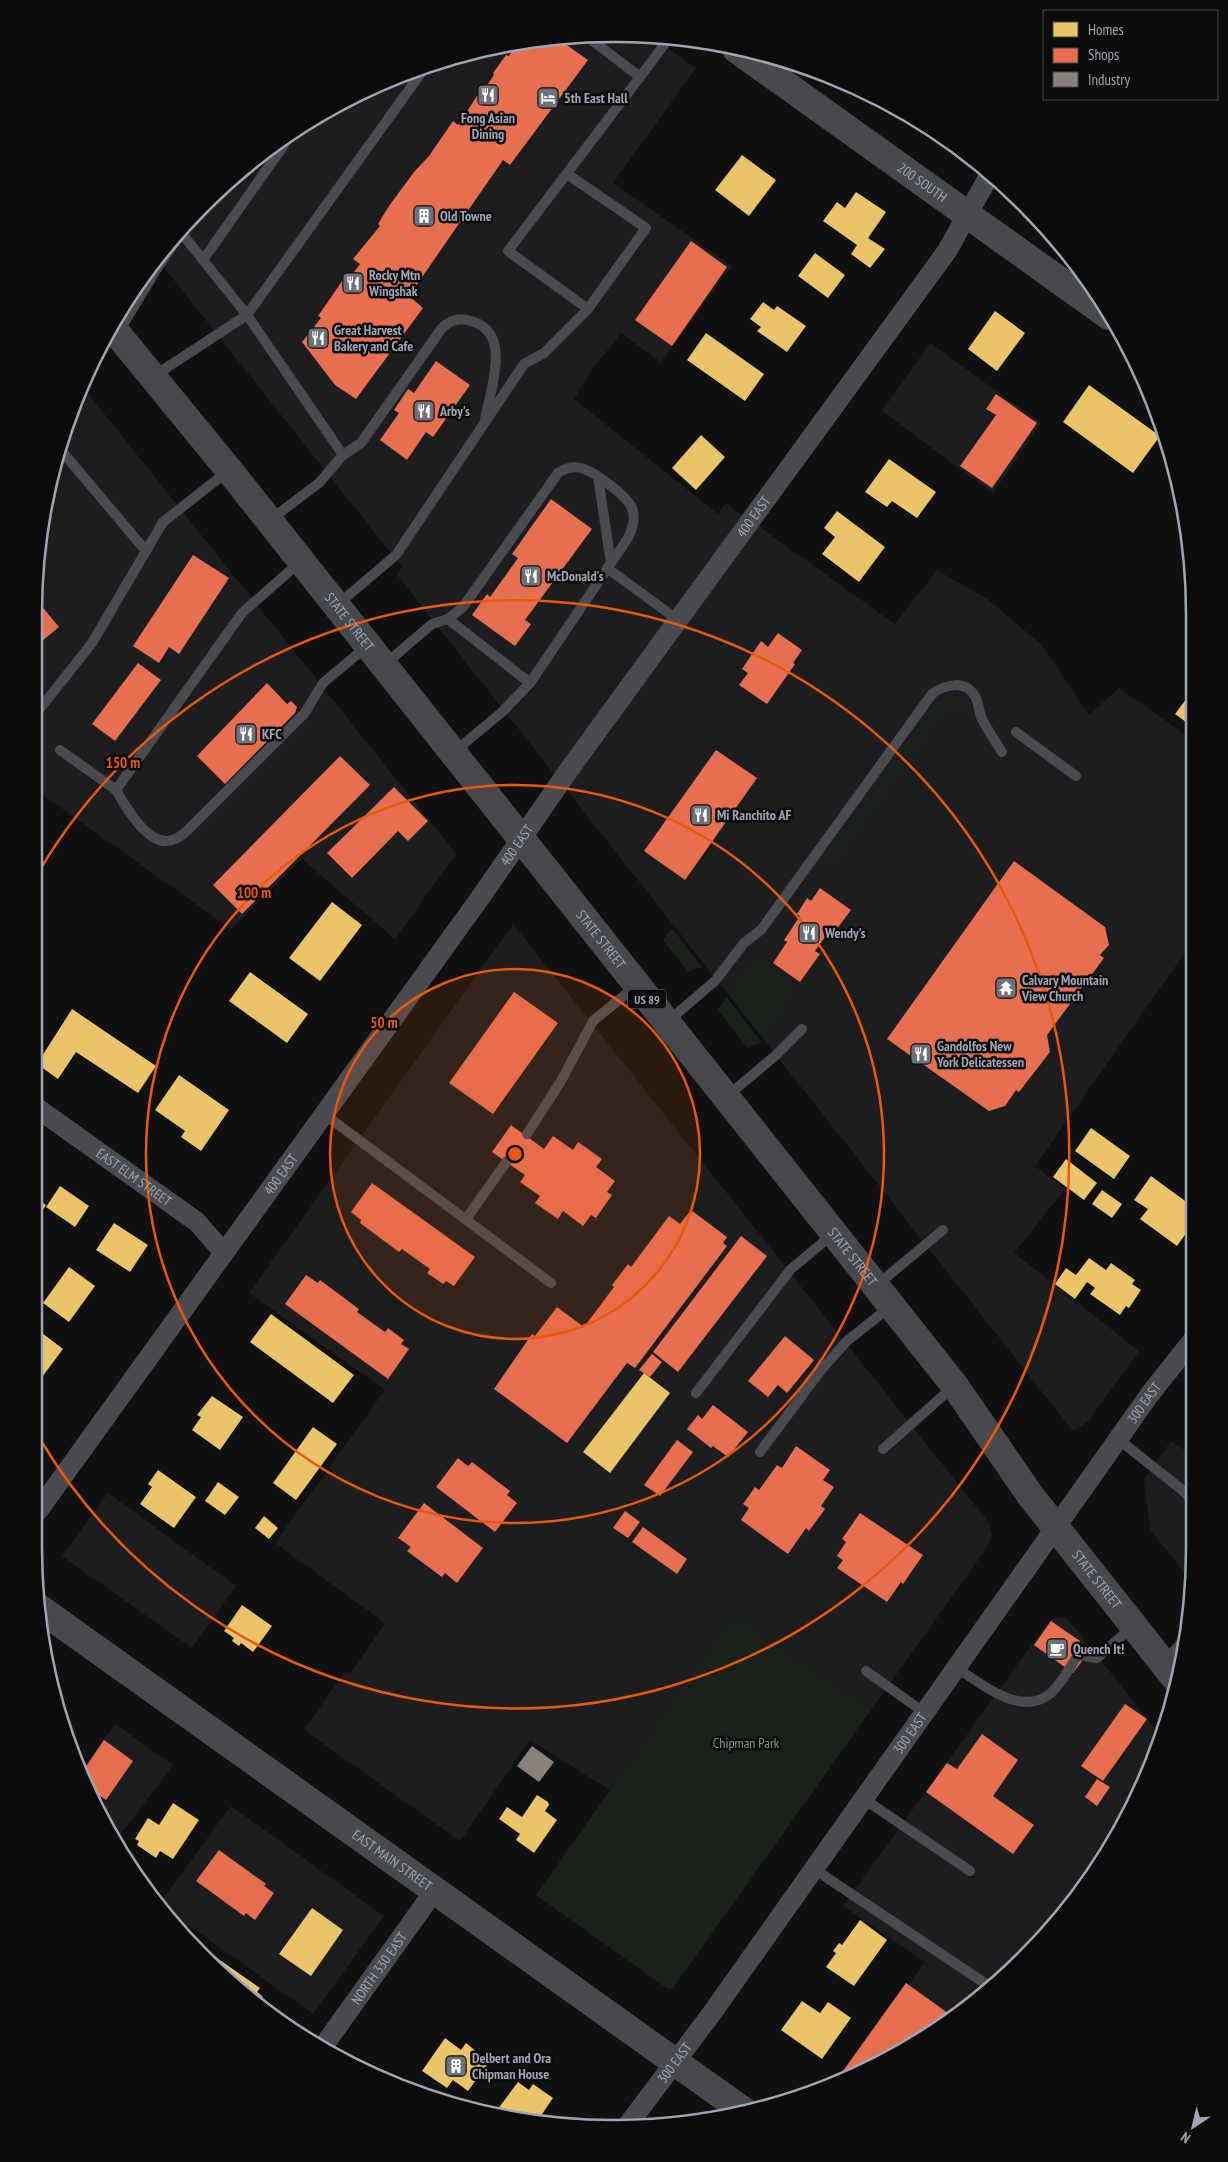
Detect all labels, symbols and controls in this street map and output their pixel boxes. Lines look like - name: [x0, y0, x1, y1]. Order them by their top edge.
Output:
- legend: [1043, 10, 1218, 100]
- text: Homes: [1088, 20, 1124, 39]
- text: Shops: [1088, 45, 1119, 64]
- text: Industry: [1088, 70, 1130, 89]
- restaurant icon: Fong Asian Dining: [476, 83, 500, 107]
- hotel icon: 5th East Hall: [536, 86, 560, 110]
- place label: 5th East Hall: [564, 89, 628, 107]
- place label: Fong Asian Dining: [461, 109, 515, 143]
- street label: 200 SOUTH: [894, 158, 950, 206]
- building icon: Old Towne: [412, 204, 436, 228]
- place label: Old Towne: [440, 207, 492, 225]
- place label: Rocky Mtn Wingshak: [368, 266, 420, 300]
- restaurant icon: Rocky Mtn Wingshak: [341, 271, 365, 295]
- place label: Great Harvest Bakery and Cafe: [334, 321, 413, 355]
- restaurant icon: Great Harvest Bakery and Cafe: [306, 326, 330, 350]
- restaurant icon: Arby's: [412, 399, 436, 423]
- place label: Arby's: [439, 402, 470, 420]
- street label: 400 EAST: [732, 492, 775, 541]
- restaurant icon: McDonald's: [519, 564, 543, 588]
- place label: McDonald's: [547, 567, 604, 585]
- street label: STATE STREET: [321, 589, 379, 655]
- restaurant icon: KFC: [234, 722, 258, 746]
- place label: KFC: [262, 725, 282, 743]
- text: 150 m: [106, 753, 140, 772]
- restaurant icon: Mi Ranchito AF: [689, 803, 713, 827]
- place label: Mi Ranchito AF: [717, 806, 791, 824]
- street label: 400 EAST: [496, 820, 538, 870]
- text: 100 m: [237, 883, 271, 902]
- street label: STATE STREET: [572, 906, 630, 973]
- restaurant icon: Wendy's: [797, 921, 821, 945]
- place label: Wendy's: [824, 924, 866, 942]
- place label: Calvary Mountain View Church: [1021, 971, 1108, 1005]
- temple icon: Calvary Mountain View Church: [994, 976, 1018, 1000]
- road number: US 89: [628, 990, 666, 1009]
- text: 50 m: [370, 1013, 398, 1032]
- place label: Gandolfos New York Delicatessen: [936, 1037, 1024, 1071]
- restaurant icon: Gandolfos New York Delicatessen: [909, 1042, 933, 1066]
- street label: EAST ELM STREET: [93, 1144, 176, 1210]
- centre of rings: [506, 1145, 524, 1163]
- street label: 400 EAST: [260, 1150, 302, 1199]
- street label: STATE STREET: [824, 1224, 882, 1290]
- street label: 300 EAST: [1123, 1378, 1165, 1427]
- street label: STATE STREET: [1068, 1546, 1126, 1613]
- cafe icon: Quench It!: [1045, 1637, 1069, 1661]
- place label: Quench It!: [1073, 1640, 1125, 1658]
- street label: 300 EAST: [889, 1708, 931, 1758]
- park label: Chipman Park: [713, 1734, 780, 1752]
- street label: EAST MAIN STREET: [349, 1826, 436, 1895]
- street label: NORTH 330 EAST: [347, 1928, 411, 2008]
- street label: 300 EAST: [653, 2038, 696, 2087]
- place label: Delbert and Ora Chipman House: [472, 2049, 551, 2083]
- building icon: Delbert and Ora Chipman House: [444, 2054, 468, 2078]
- north arrow: [1168, 2102, 1218, 2152]
- text: N: [1177, 2128, 1194, 2147]

